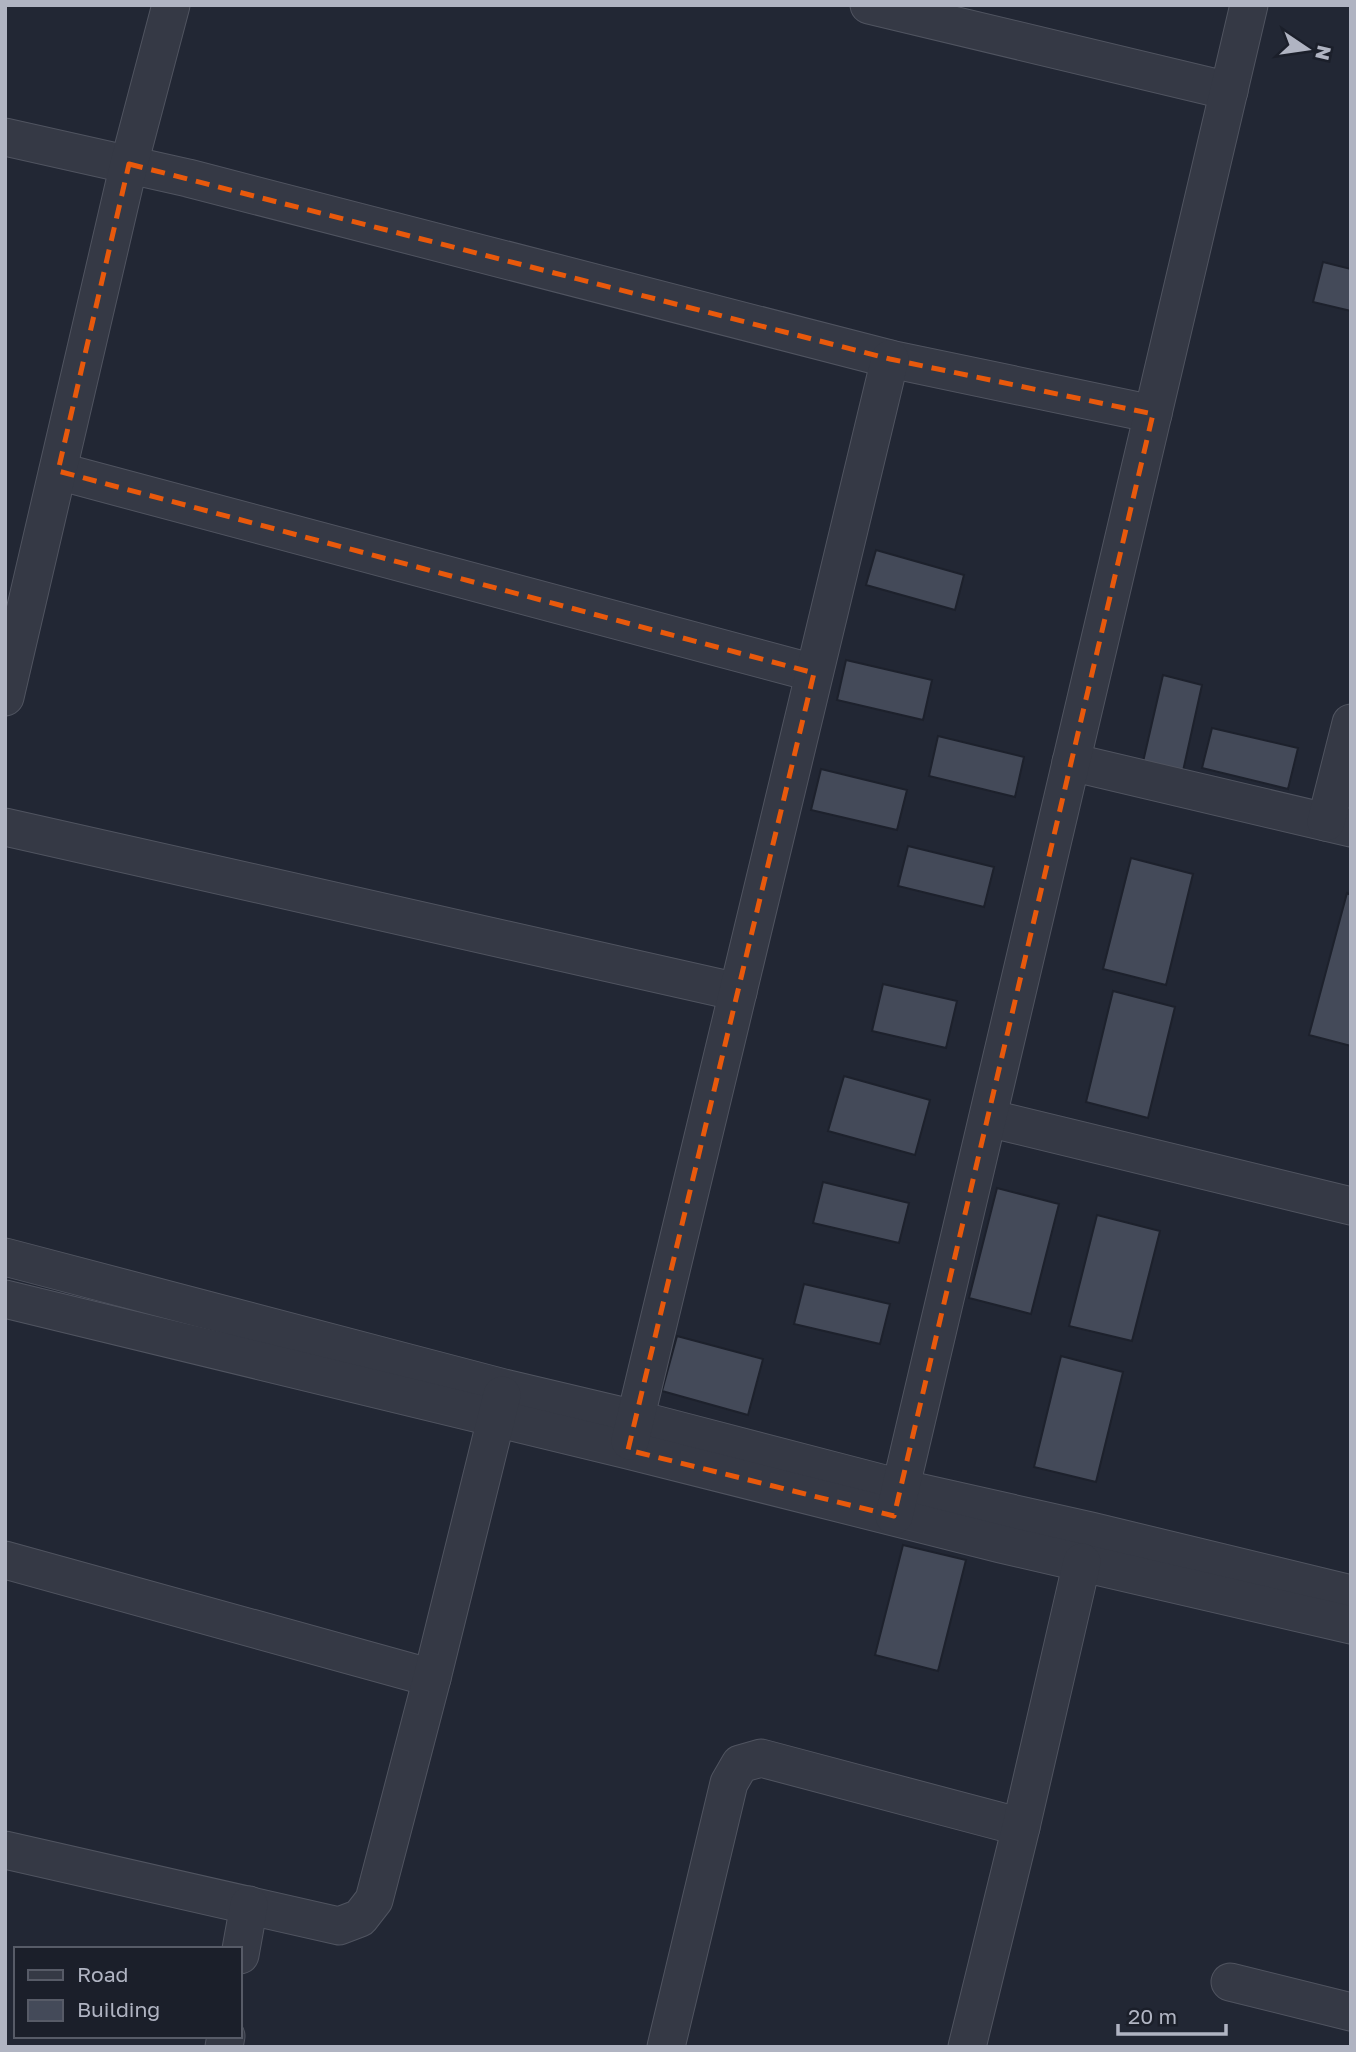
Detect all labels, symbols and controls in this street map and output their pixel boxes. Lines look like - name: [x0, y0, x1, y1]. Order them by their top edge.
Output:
- north arrow: [1272, 14, 1342, 84]
- text: N: [1311, 43, 1337, 63]
- legend: [14, 1947, 242, 2038]
- text: Road: [77, 1961, 128, 1987]
- scale bar: [1118, 1993, 1226, 2037]
- text: Building: [77, 1996, 160, 2022]
- text: 20 m: [1128, 2003, 1177, 2029]

